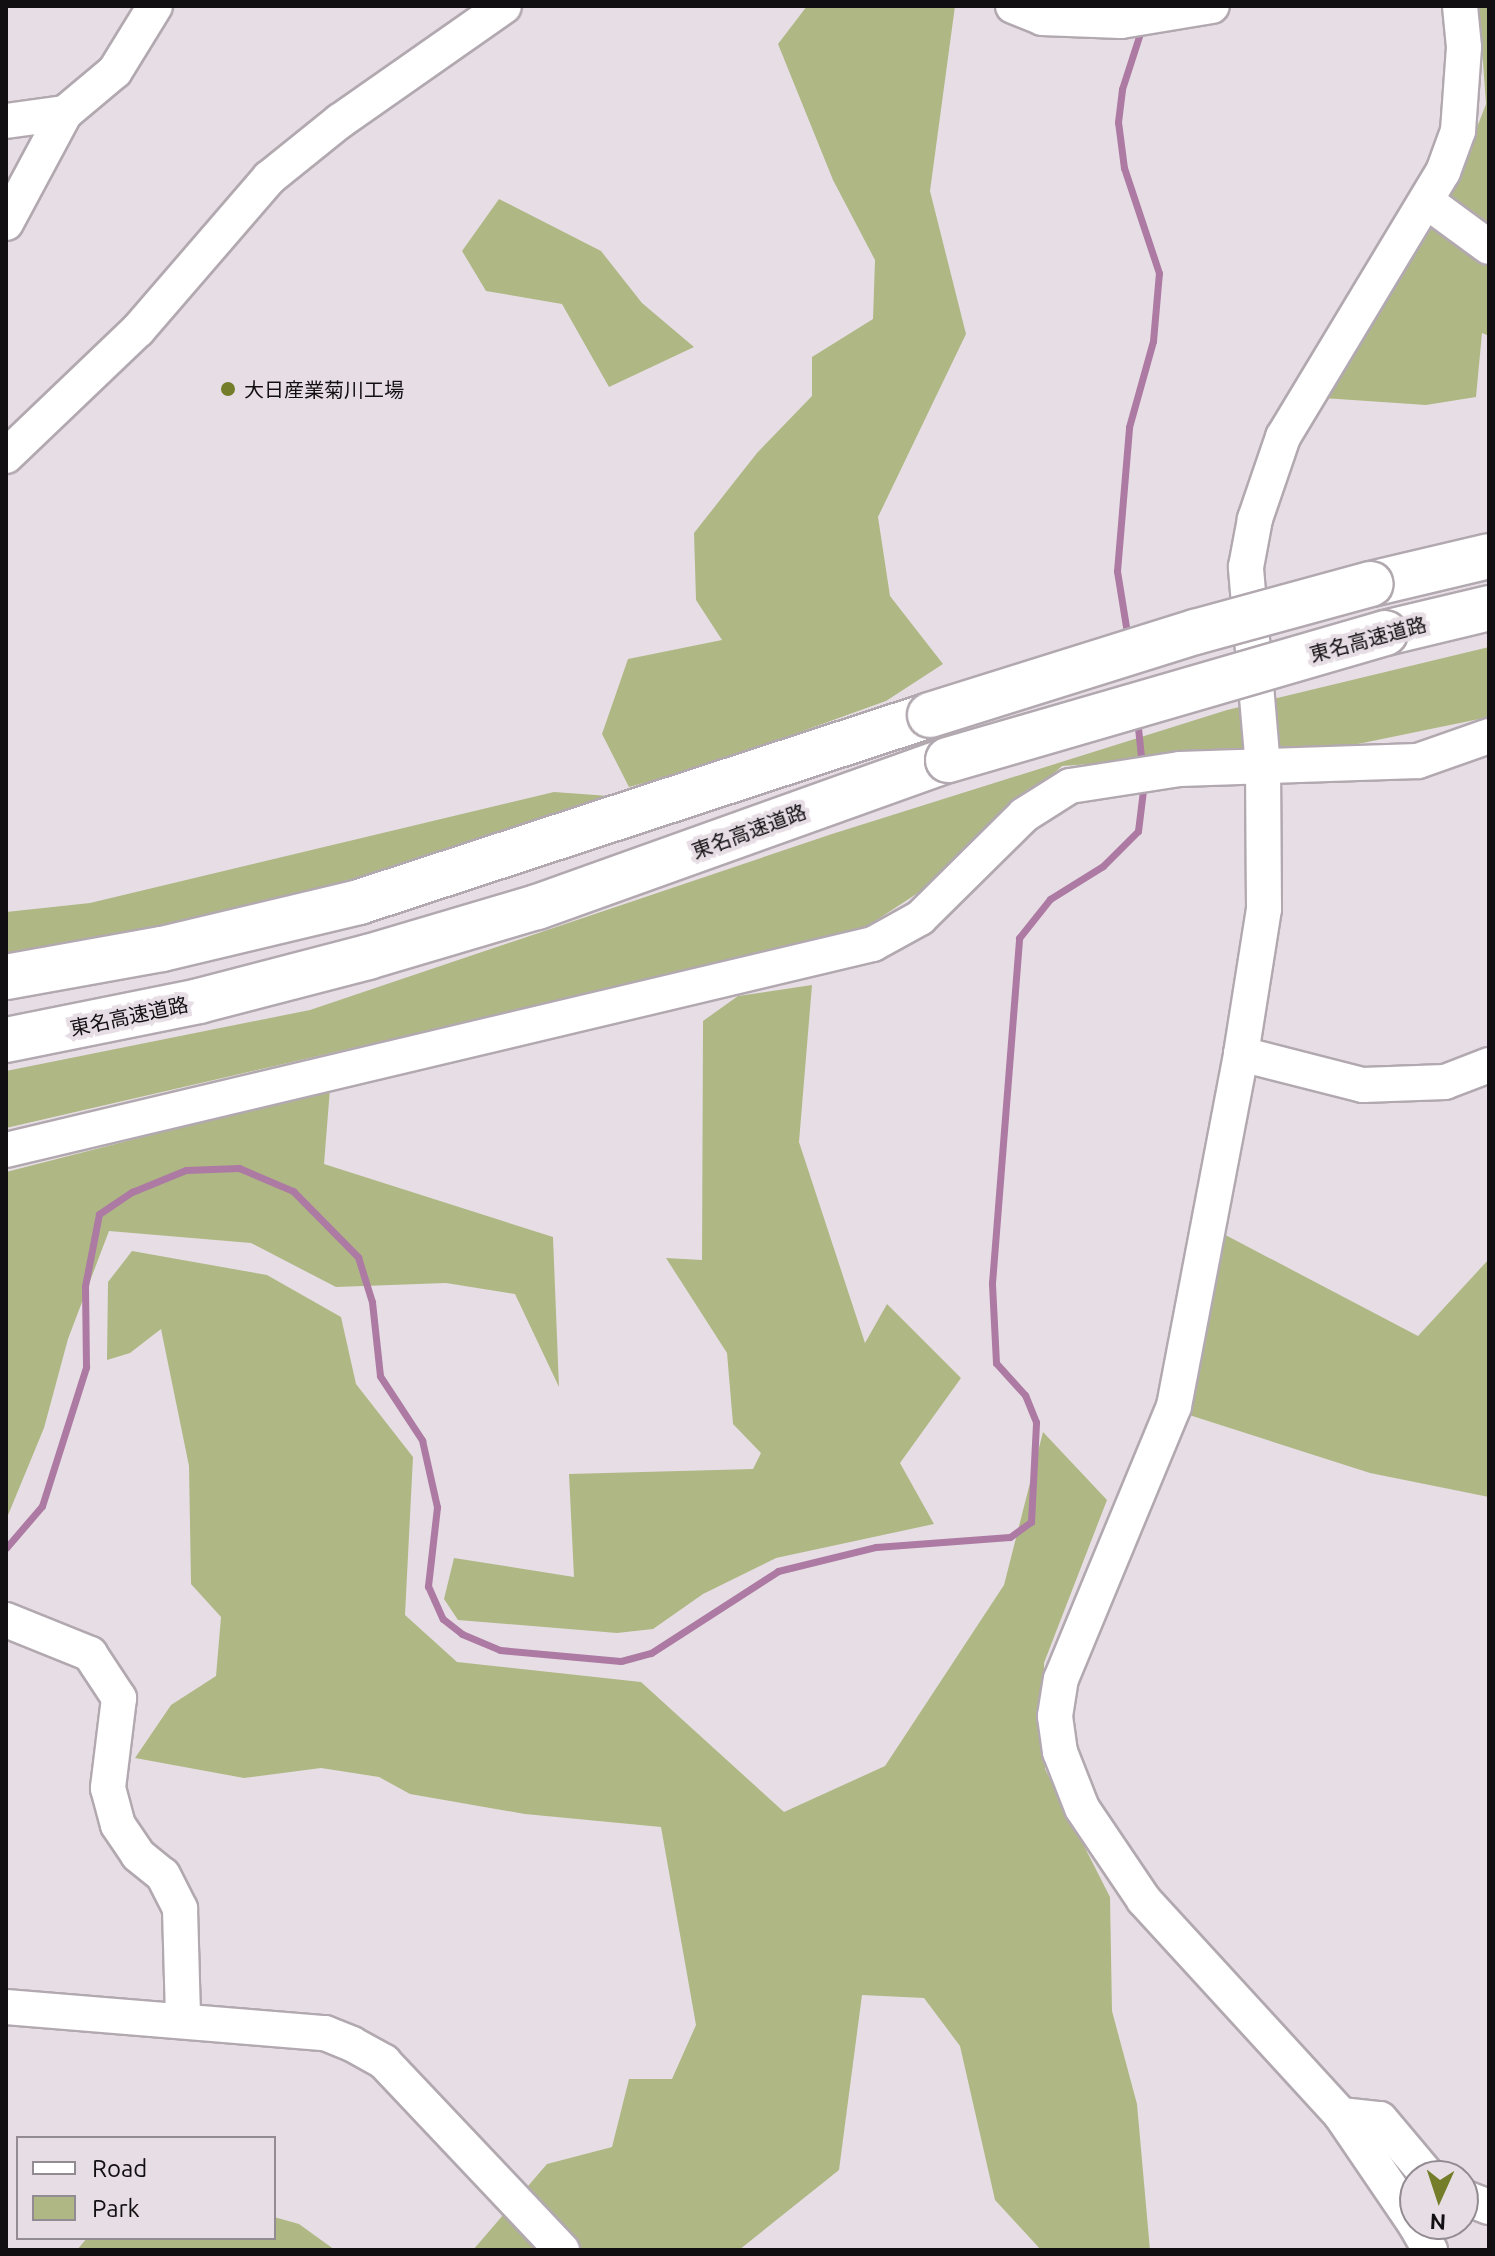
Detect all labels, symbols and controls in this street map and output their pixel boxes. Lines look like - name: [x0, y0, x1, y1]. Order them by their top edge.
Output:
- place label: 大日産業菊川工場: [244, 377, 404, 401]
- marker: 大日産業菊川工場: [219, 380, 237, 398]
- street label: 東名高速道路: [1307, 612, 1429, 666]
- street label: 東名高速道路: [689, 799, 809, 863]
- street label: 東名高速道路: [68, 992, 190, 1040]
- legend: [16, 2136, 276, 2240]
- text: Road: [92, 2155, 147, 2182]
- north arrow: [1399, 2160, 1479, 2240]
- text: Park: [92, 2195, 140, 2222]
- text: N: [1429, 2210, 1447, 2235]

